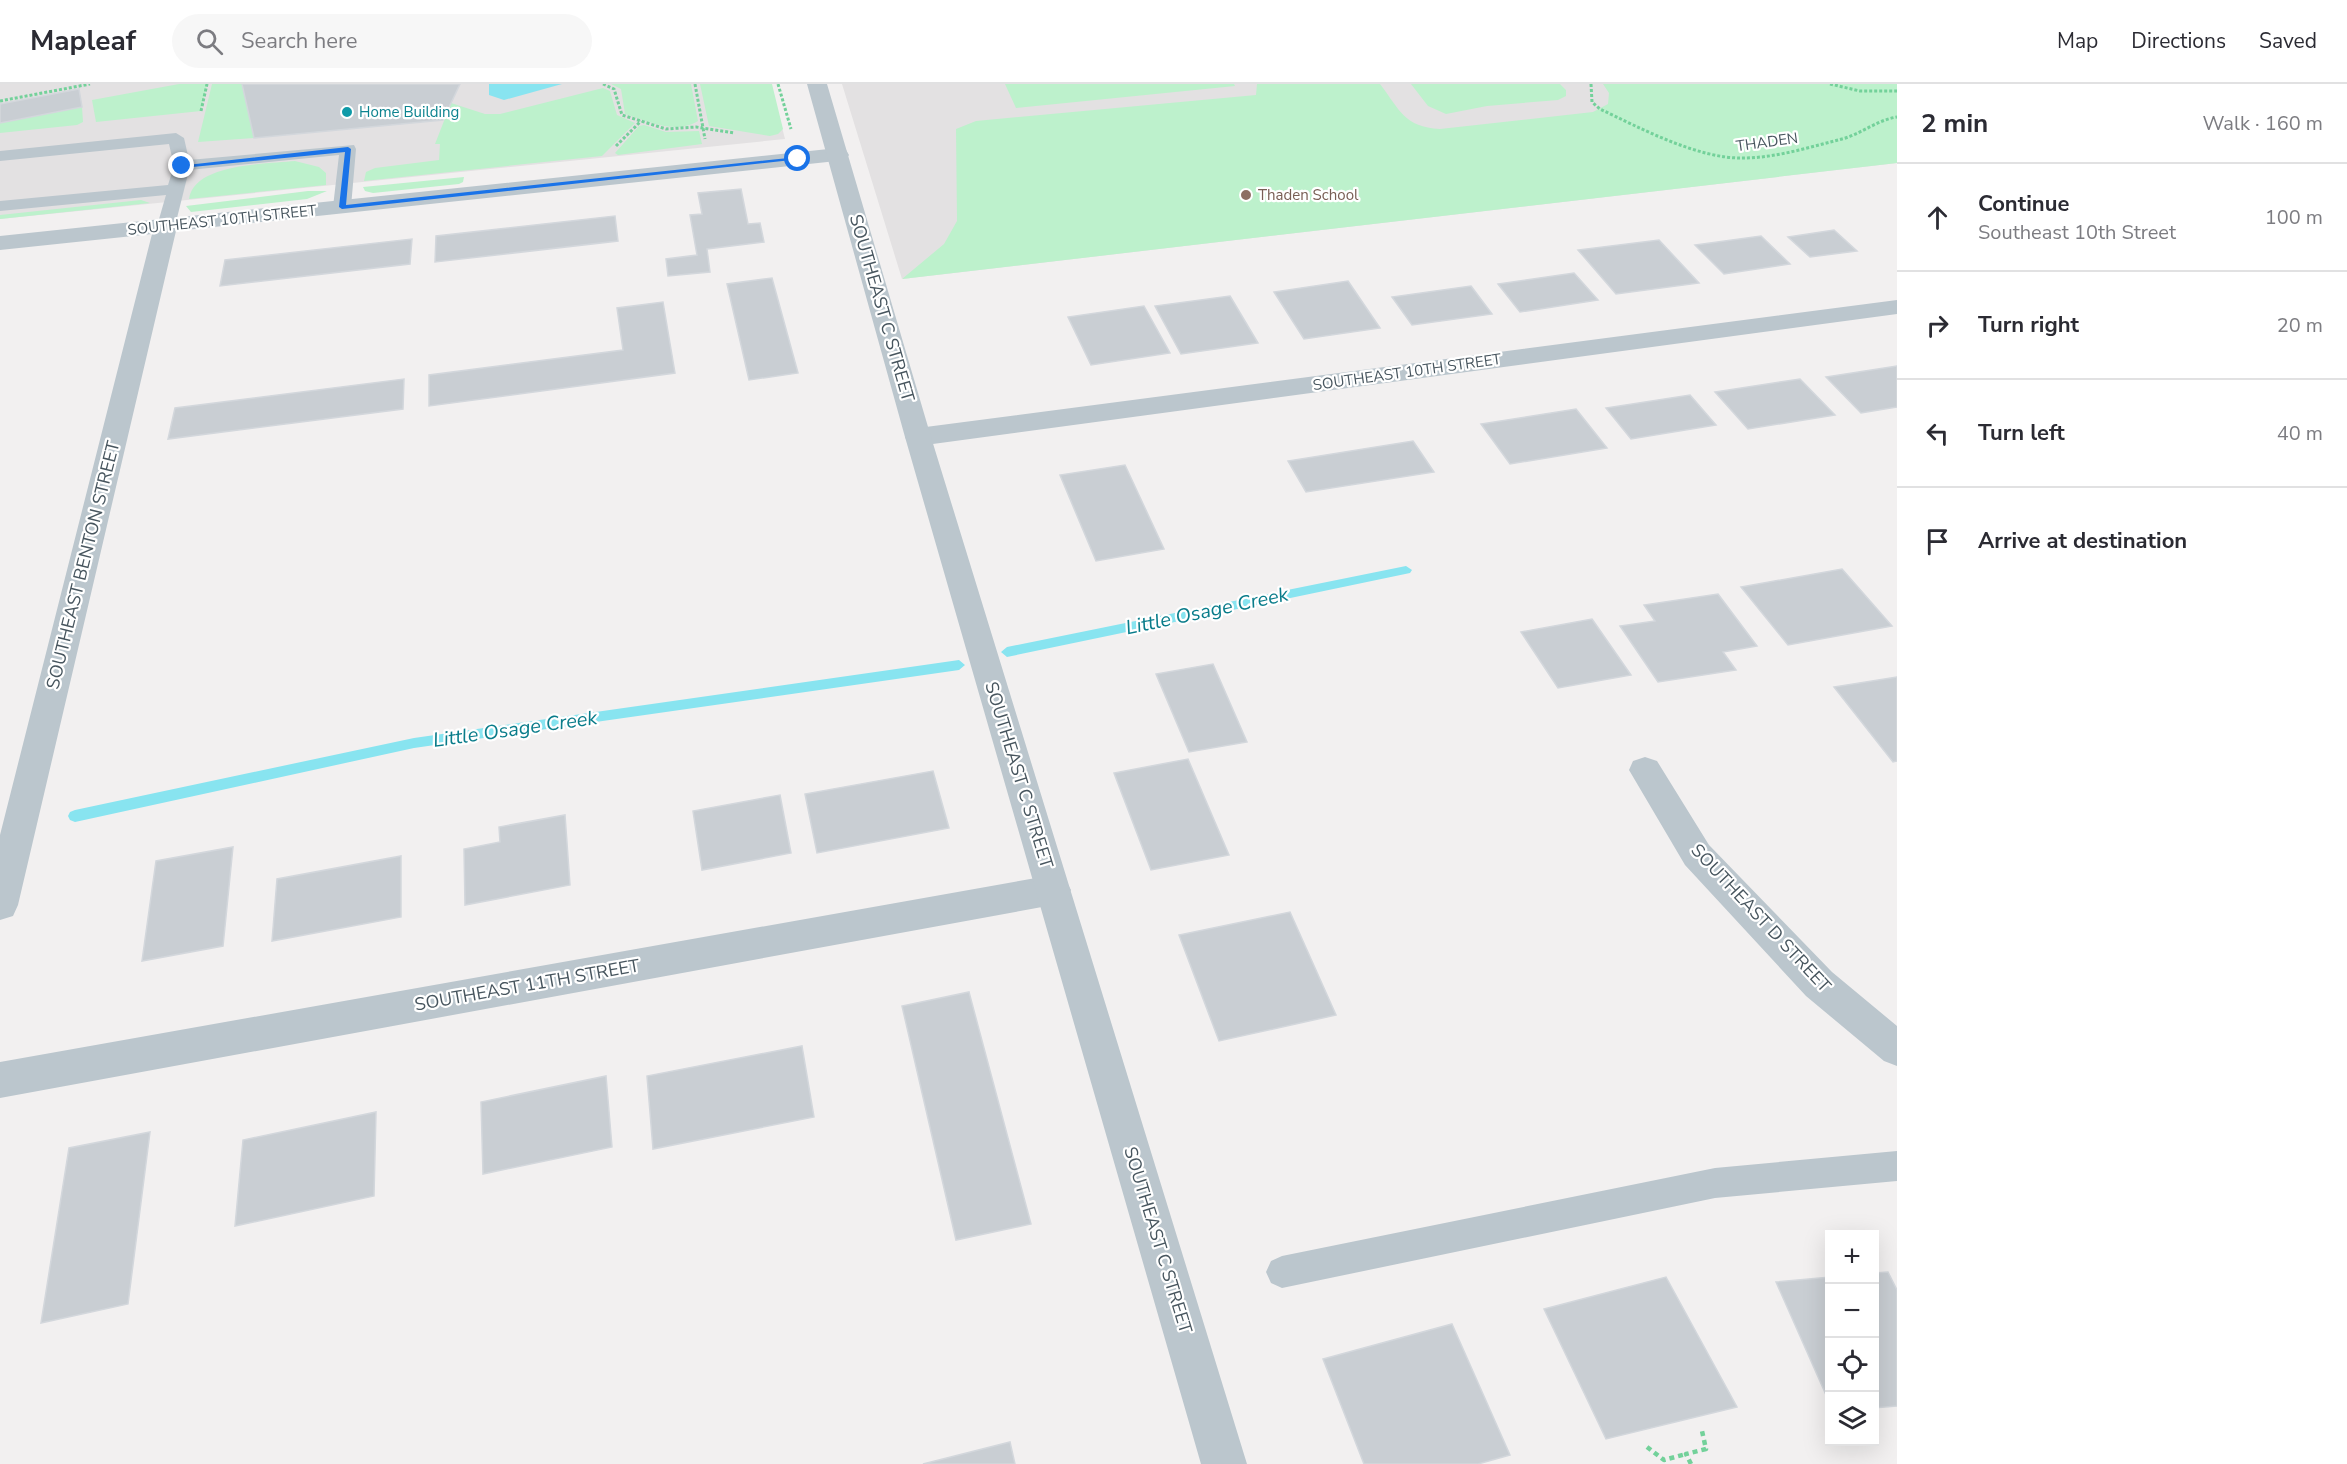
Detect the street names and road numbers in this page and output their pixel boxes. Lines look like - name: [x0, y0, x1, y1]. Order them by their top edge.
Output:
- street label: THADEN: [1735, 128, 1799, 156]
- street label: SOUTHEAST 10TH STREET: [126, 200, 318, 240]
- street label: SOUTHEAST C STREET: [844, 211, 920, 405]
- street label: SOUTHEAST 10TH STREET: [1312, 349, 1502, 395]
- street label: SOUTHEAST BENTON STREET: [41, 438, 126, 692]
- street label: SOUTHEAST C STREET: [979, 679, 1059, 871]
- street label: SOUTHEAST D STREET: [1686, 838, 1836, 998]
- street label: SOUTHEAST 11TH STREET: [413, 953, 642, 1017]
- street label: SOUTHEAST C STREET: [1118, 1144, 1198, 1336]

